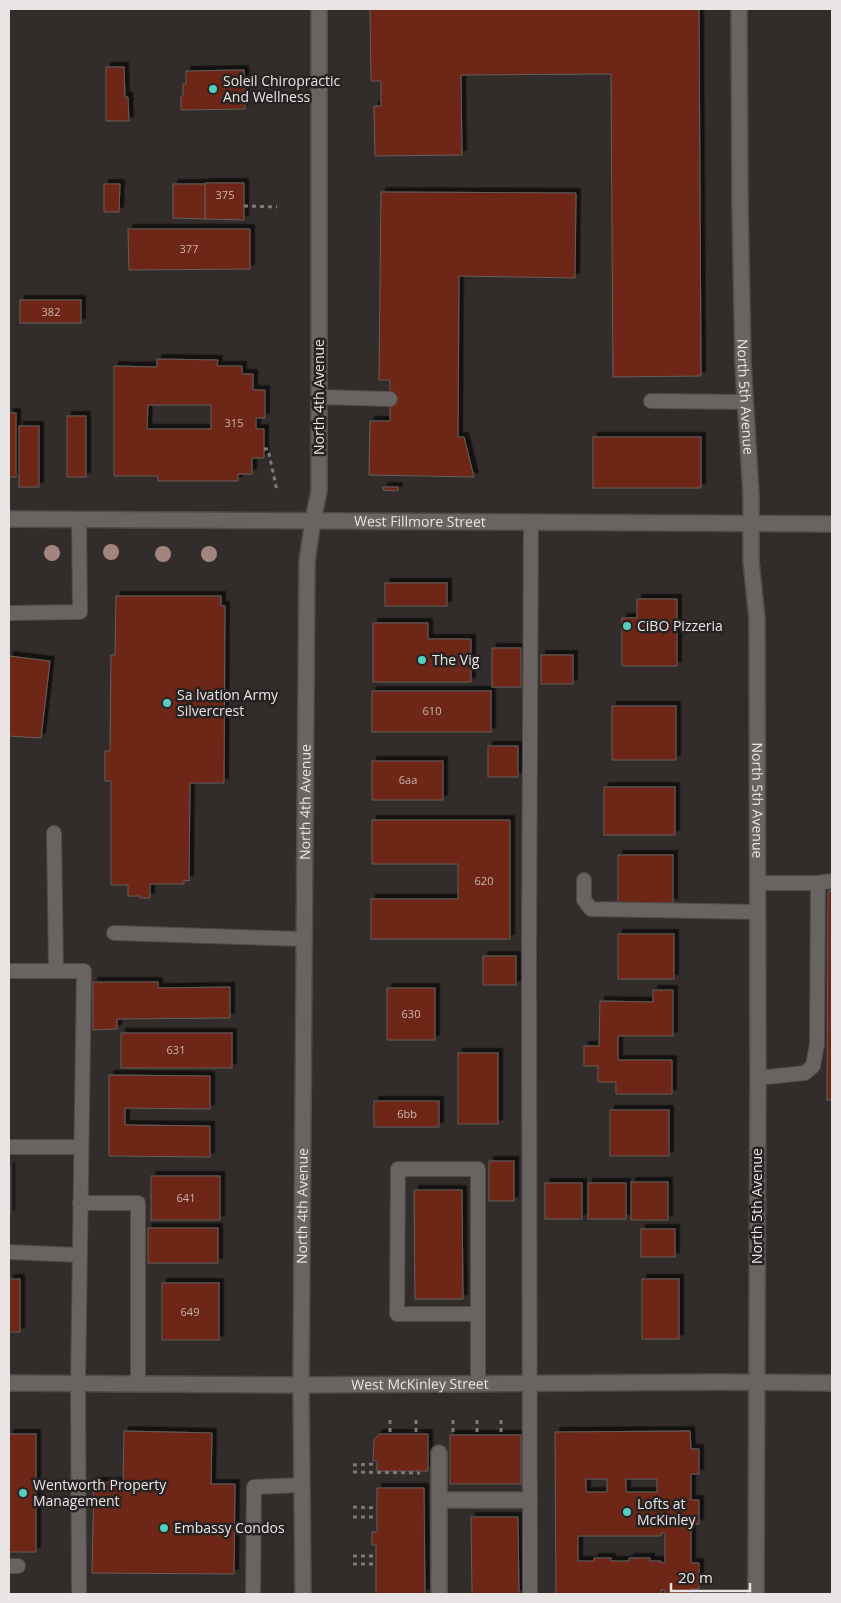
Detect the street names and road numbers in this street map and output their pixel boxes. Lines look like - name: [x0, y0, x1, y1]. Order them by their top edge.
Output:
- street label: North 4th Avenue: [309, 339, 328, 455]
- street label: North 5th Avenue: [734, 339, 759, 455]
- street label: West Fillmore Street: [354, 511, 486, 531]
- street label: North 5th Avenue: [748, 742, 768, 859]
- street label: North 4th Avenue: [295, 744, 315, 860]
- street label: North 4th Avenue: [292, 1148, 312, 1264]
- street label: North 5th Avenue: [747, 1148, 766, 1264]
- street label: West McKinley Street: [351, 1374, 489, 1394]

